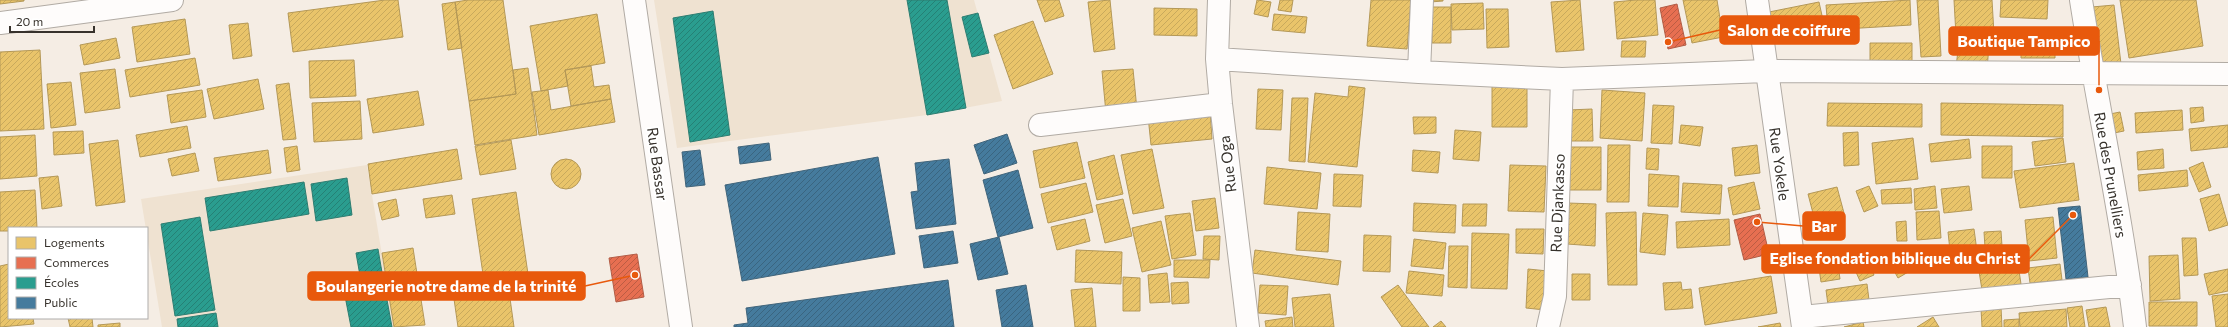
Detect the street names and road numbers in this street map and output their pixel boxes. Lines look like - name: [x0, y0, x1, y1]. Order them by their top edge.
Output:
- street label: Rue des Prunelliers: [2091, 110, 2131, 239]
- street label: Rue Bassar: [644, 126, 672, 202]
- street label: Rue Yokele: [1766, 126, 1794, 202]
- street label: Rue Oga: [1215, 135, 1239, 194]
- street label: Rue Djankasso: [1546, 153, 1568, 253]

